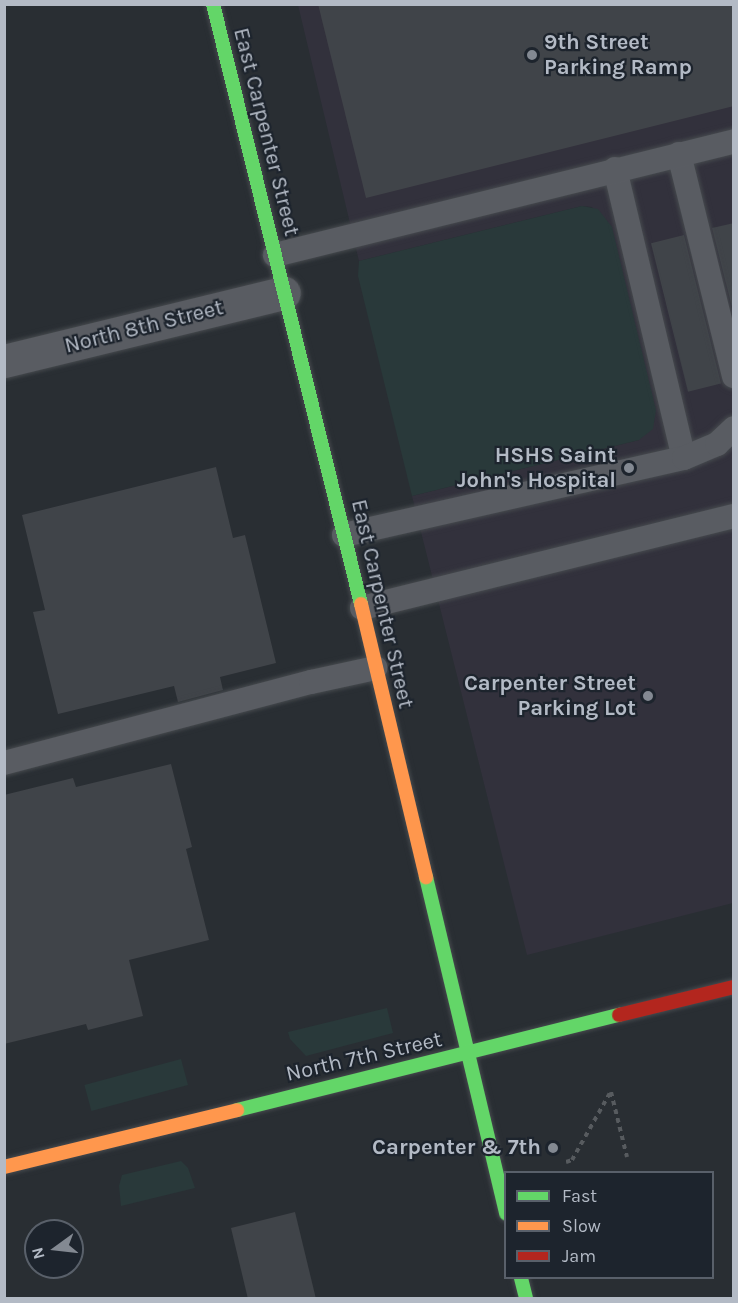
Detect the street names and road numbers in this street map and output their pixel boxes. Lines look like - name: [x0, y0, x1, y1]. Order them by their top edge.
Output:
- street label: East Carpenter Street: [227, 25, 305, 239]
- street label: North 8th Street: [62, 295, 226, 359]
- street label: East Carpenter Street: [345, 497, 419, 711]
- street label: North 7th Street: [283, 1026, 445, 1088]

